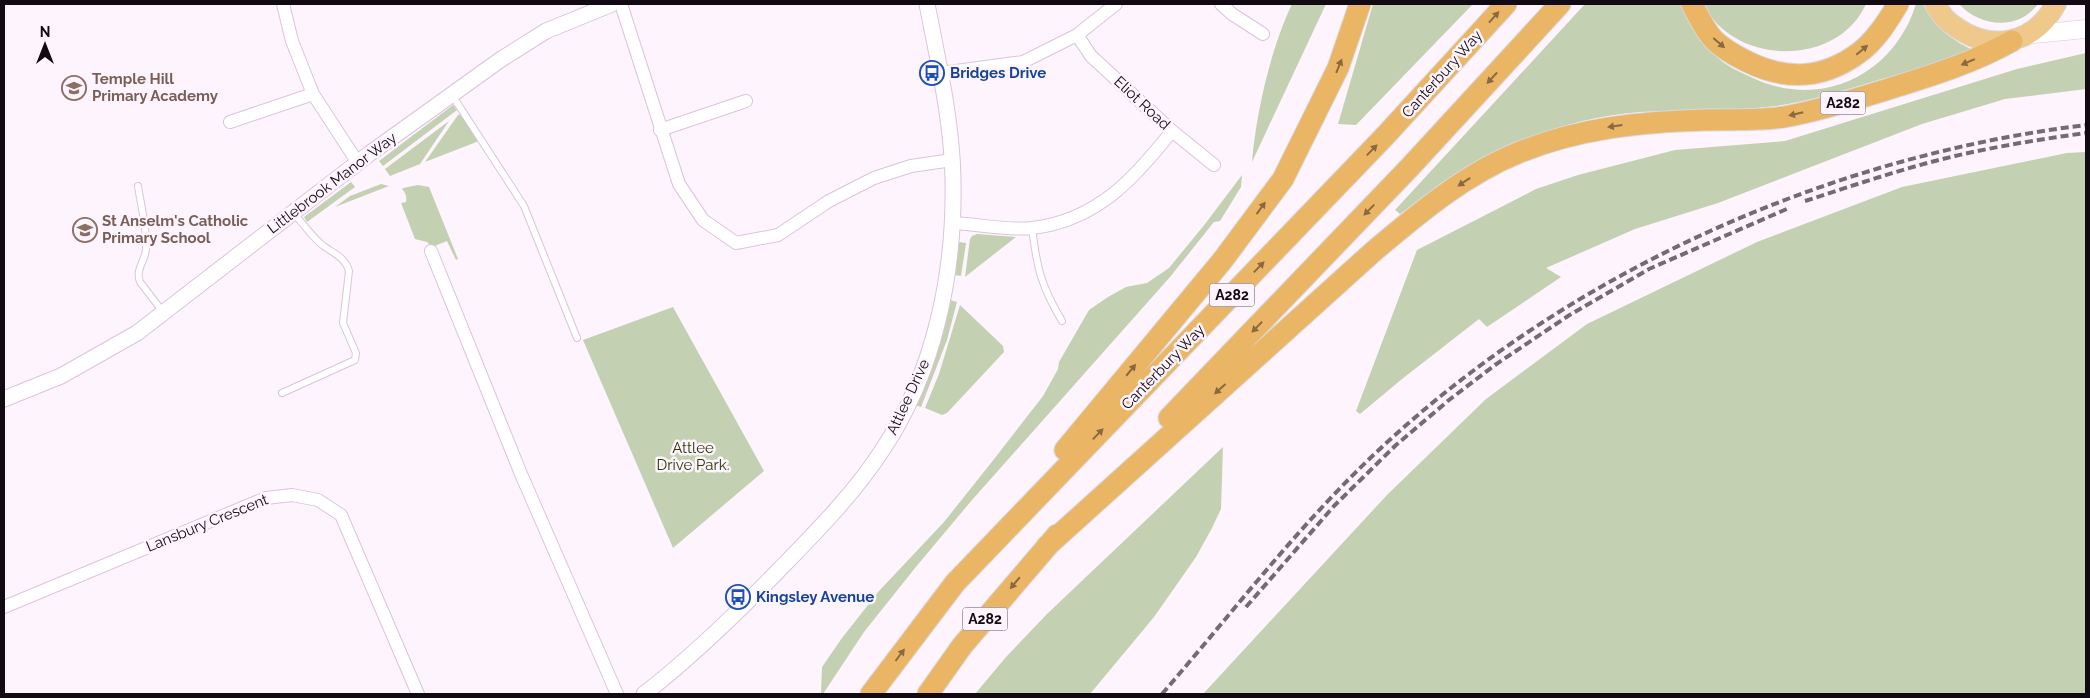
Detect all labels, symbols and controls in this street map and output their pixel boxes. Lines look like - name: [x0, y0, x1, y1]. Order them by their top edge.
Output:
- one-way arrow: [1488, 12, 1500, 24]
- north arrow: [20, 20, 70, 70]
- text: N: [40, 24, 50, 40]
- street label: Canterbury Way: [1398, 27, 1486, 121]
- one-way arrow: [1712, 38, 1725, 49]
- one-way arrow: [1855, 45, 1868, 56]
- one-way arrow: [1335, 58, 1343, 73]
- one-way arrow: [1961, 59, 1975, 67]
- bus stop icon: Bridges Drive: [919, 60, 945, 86]
- place label: Bridges Drive: [950, 64, 1046, 82]
- place label: Temple Hill Primary Academy: [92, 70, 219, 105]
- one-way arrow: [1486, 72, 1498, 84]
- street label: Eliot Road: [1110, 73, 1174, 133]
- school or university icon: Temple Hill Primary Academy: [61, 75, 87, 101]
- road number: A282: [1820, 92, 1866, 115]
- one-way arrow: [1788, 110, 1804, 118]
- one-way arrow: [1607, 122, 1623, 130]
- street label: Littlebrook Manor Way: [264, 129, 400, 237]
- one-way arrow: [1366, 144, 1378, 156]
- one-way arrow: [1457, 177, 1471, 187]
- one-way arrow: [1256, 201, 1266, 215]
- one-way arrow: [1363, 204, 1375, 216]
- place label: St Anselm's Catholic Primary School: [102, 212, 249, 247]
- school or university icon: St Anselm's Catholic Primary School: [72, 217, 98, 243]
- one-way arrow: [1253, 261, 1265, 273]
- road number: A282: [1210, 284, 1254, 306]
- street label: Canterbury Way: [1118, 321, 1208, 413]
- one-way arrow: [1251, 321, 1263, 333]
- street label: Attlee Drive: [883, 356, 933, 438]
- one-way arrow: [1125, 365, 1137, 377]
- one-way arrow: [1214, 384, 1227, 395]
- one-way arrow: [1092, 429, 1104, 441]
- park label: Attlee Drive Park.: [656, 439, 730, 474]
- street label: Lansbury Crescent: [143, 490, 271, 556]
- one-way arrow: [1010, 576, 1021, 589]
- bus stop icon: Kingsley Avenue: [725, 584, 751, 610]
- place label: Kingsley Avenue: [756, 588, 874, 606]
- road number: A282: [962, 608, 1008, 630]
- one-way arrow: [895, 649, 906, 662]

